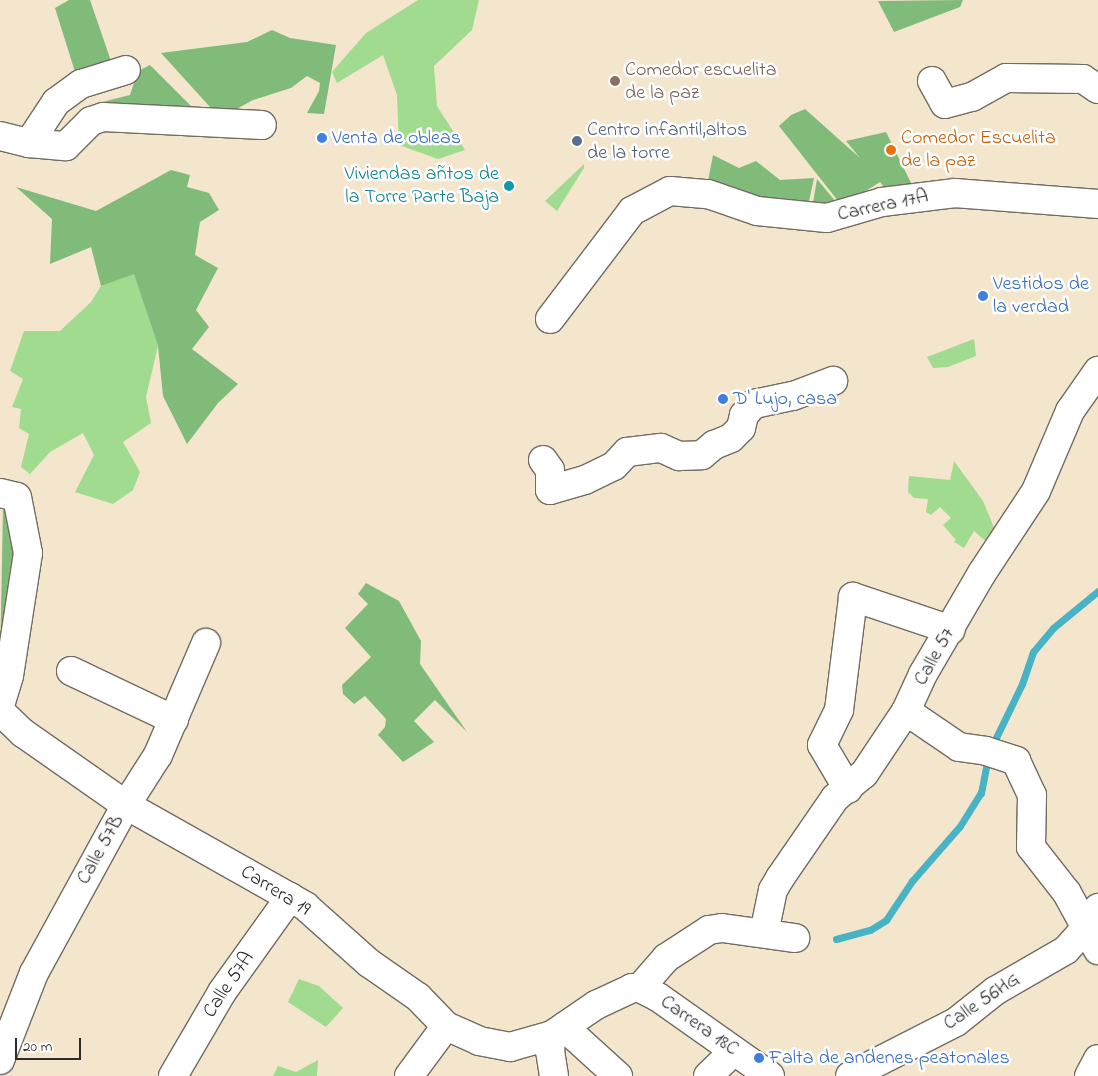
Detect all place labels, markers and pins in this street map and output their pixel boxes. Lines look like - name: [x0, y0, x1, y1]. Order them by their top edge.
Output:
- place label: Comedor escuelita de la paz: [625, 58, 777, 105]
- marker: Comedor escuelita de la paz: [609, 75, 621, 87]
- place label: Centro infantil,altos de la torre: [587, 118, 747, 165]
- place label: Venta de obleas: [332, 126, 461, 150]
- place label: Comedor Escuelita de la paz: [901, 126, 1056, 173]
- marker: Venta de obleas: [316, 132, 328, 144]
- marker: Centro infantil,altos de la torre: [571, 135, 583, 147]
- marker: Comedor Escuelita de la paz: [885, 144, 897, 156]
- place label: Viviendas añtos de la Torre Parte Baja: [344, 163, 499, 210]
- marker: Viviendas añtos de la Torre Parte Baja: [503, 180, 515, 192]
- place label: Vestidos de la verdad: [993, 272, 1089, 319]
- marker: Vestidos de la verdad: [977, 290, 989, 302]
- place label: D' Lujo, casa: [733, 387, 837, 411]
- marker: D' Lujo, casa: [717, 393, 729, 405]
- place label: Falta de andenes peatonales: [769, 1046, 1010, 1070]
- marker: Falta de andenes peatonales: [753, 1052, 765, 1064]

